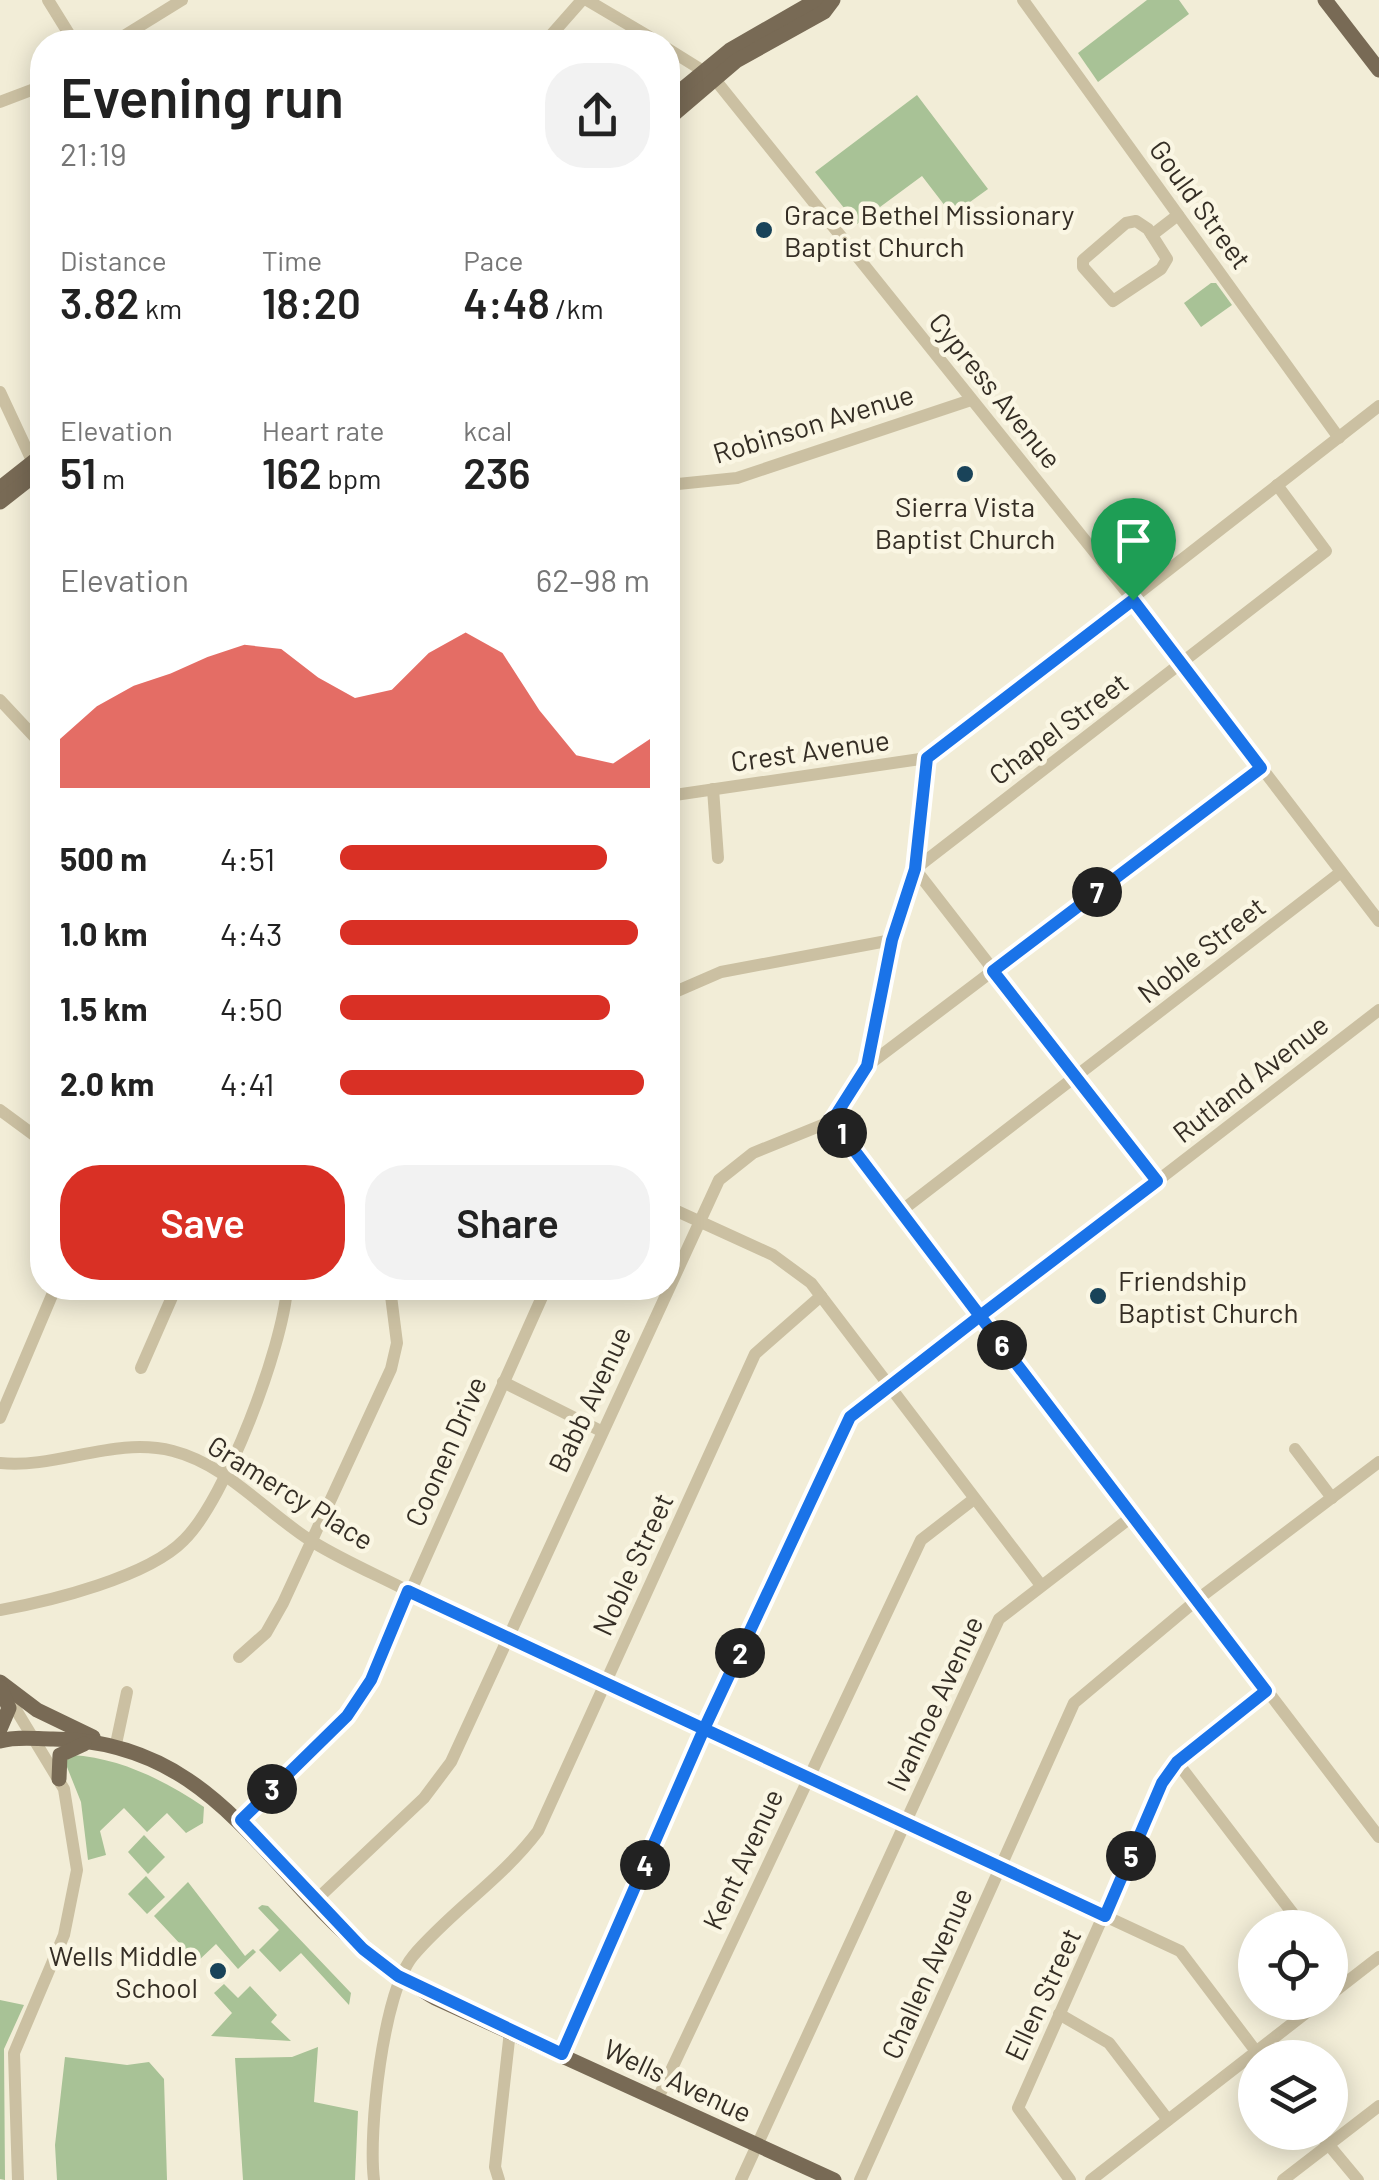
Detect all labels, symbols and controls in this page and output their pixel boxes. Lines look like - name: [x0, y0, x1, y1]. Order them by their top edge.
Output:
- text: Evening run: [60, 63, 344, 129]
- button: share: [545, 63, 650, 168]
- street label: Gould Street: [1143, 133, 1259, 275]
- text: 21:19: [60, 134, 127, 172]
- place label: Grace Bethel Missionary Baptist Church: [784, 197, 1074, 263]
- marker: Grace Bethel Missionary Baptist Church: [753, 219, 775, 241]
- text: Distance: [60, 243, 167, 277]
- text: Time: [262, 243, 322, 277]
- text: Pace: [463, 243, 524, 277]
- text: 3.82: [60, 277, 139, 327]
- text: 18:20: [262, 277, 361, 327]
- text: 4:48: [463, 277, 550, 327]
- text: km: [139, 291, 182, 325]
- text: /km: [550, 291, 604, 325]
- street label: Cypress Avenue: [923, 305, 1069, 475]
- street label: Robinson Avenue: [708, 376, 918, 470]
- text: Elevation: [60, 413, 173, 447]
- text: Heart rate: [262, 413, 384, 447]
- text: kcal: [463, 413, 512, 447]
- text: 51: [60, 447, 96, 497]
- text: 162: [262, 447, 322, 497]
- text: 236: [463, 447, 531, 497]
- text: m: [96, 461, 125, 495]
- text: bpm: [322, 461, 381, 495]
- marker: Sierra Vista Baptist Church: [954, 463, 976, 485]
- place label: Sierra Vista Baptist Church: [875, 489, 1055, 555]
- pin: [1091, 498, 1176, 601]
- icon: arrive: [1106, 513, 1161, 568]
- text: Elevation: [60, 560, 189, 598]
- text: 62–98 m: [536, 560, 650, 598]
- street label: Chapel Street: [982, 665, 1134, 791]
- street label: Crest Avenue: [728, 722, 892, 778]
- text: 500 m: [60, 839, 147, 877]
- text: 4:51: [220, 839, 275, 877]
- pin: 7: [1072, 867, 1122, 917]
- text: 7: [1090, 875, 1104, 909]
- street label: Noble Street: [1130, 889, 1272, 1009]
- text: 1.0 km: [60, 914, 148, 952]
- text: 4:43: [220, 914, 283, 952]
- text: 1.5 km: [60, 989, 147, 1027]
- text: 4:50: [220, 989, 283, 1027]
- street label: Rutland Avenue: [1166, 1007, 1334, 1149]
- text: 2.0 km: [60, 1064, 154, 1102]
- text: 4:41: [220, 1064, 274, 1102]
- pin: 1: [817, 1108, 867, 1158]
- text: 1: [837, 1116, 847, 1150]
- button: Save: [60, 1165, 345, 1280]
- button: Share: [365, 1165, 650, 1280]
- place label: Friendship Baptist Church: [1118, 1263, 1299, 1329]
- marker: Friendship Baptist Church: [1087, 1285, 1109, 1307]
- pin: 6: [977, 1320, 1027, 1370]
- street label: Babb Avenue: [540, 1321, 638, 1477]
- text: 6: [994, 1328, 1010, 1362]
- street label: Coonen Drive: [397, 1371, 493, 1531]
- street label: Gramercy Place: [202, 1427, 380, 1557]
- street label: Noble Street: [584, 1488, 680, 1640]
- street label: Ivanhoe Avenue: [879, 1610, 989, 1796]
- pin: 2: [715, 1628, 765, 1678]
- text: 2: [732, 1636, 748, 1670]
- pin: 3: [247, 1764, 297, 1814]
- text: 3: [264, 1772, 280, 1806]
- street label: Kent Avenue: [695, 1783, 789, 1935]
- pin: 5: [1106, 1831, 1156, 1881]
- text: 5: [1123, 1839, 1139, 1873]
- pin: 4: [620, 1840, 670, 1890]
- text: 4: [637, 1848, 653, 1882]
- street label: Challen Avenue: [873, 1882, 979, 2064]
- map controls: [1238, 1910, 1348, 2150]
- button: locate: [1238, 1910, 1348, 2020]
- street label: Ellen Street: [997, 1923, 1087, 2065]
- place label: Wells Middle School: [49, 1938, 198, 2004]
- marker: Wells Middle School: [207, 1960, 229, 1982]
- street label: Wells Avenue: [599, 2031, 757, 2129]
- button: layers: [1238, 2040, 1348, 2150]

